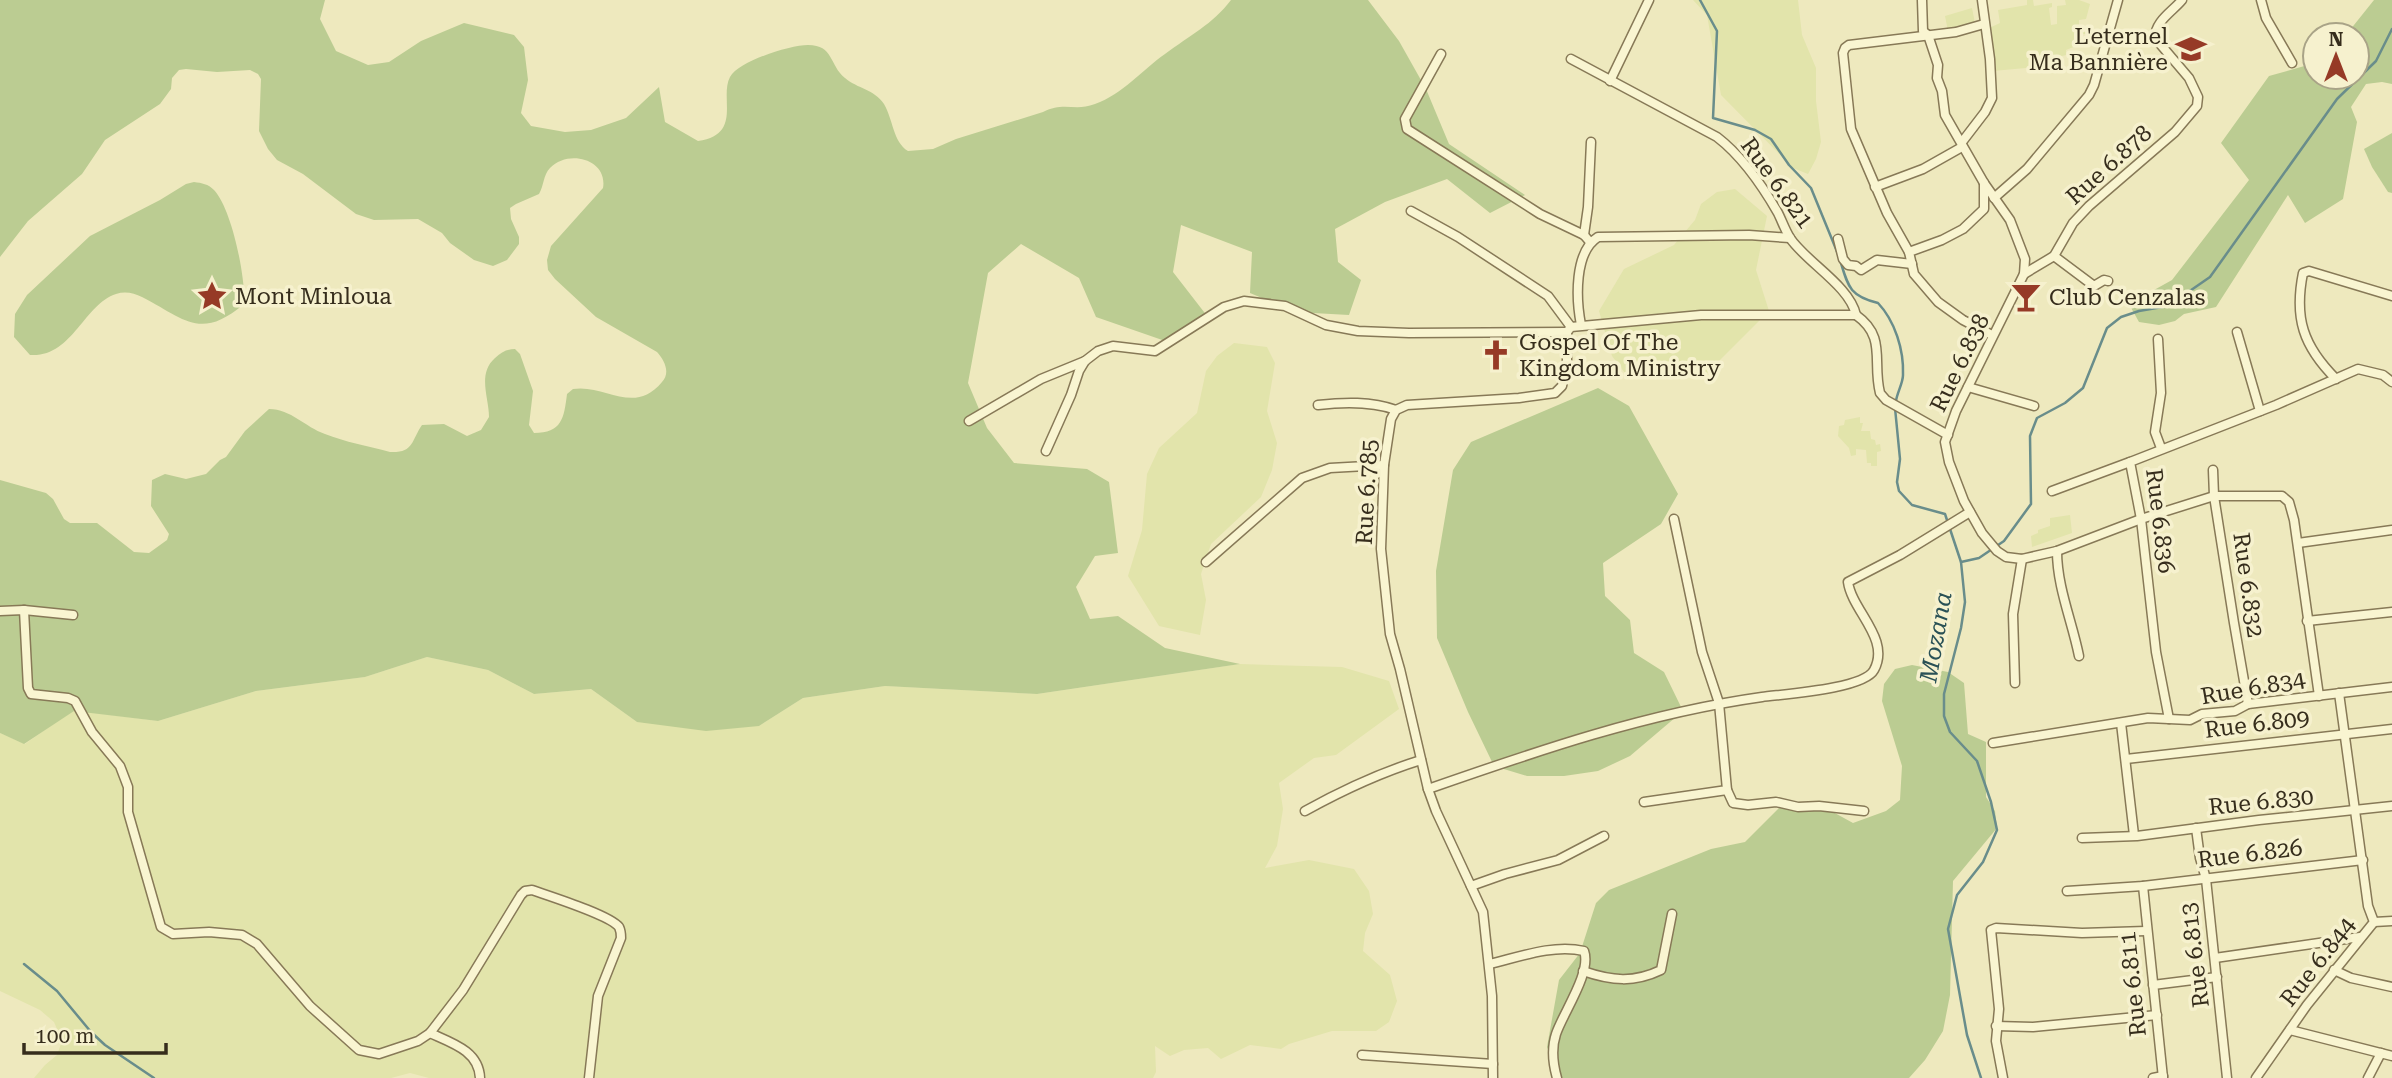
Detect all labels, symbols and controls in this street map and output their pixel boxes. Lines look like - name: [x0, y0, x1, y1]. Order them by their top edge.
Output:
- north arrow: [2301, 21, 2371, 91]
- place label: L'eternel Ma Bannière: [2029, 23, 2168, 76]
- text: N: [2329, 28, 2344, 51]
- school or university icon: L'eternel Ma Bannière: [2174, 32, 2208, 66]
- street label: Rue 6.878: [2061, 120, 2157, 210]
- street label: Rue 6.821: [1735, 132, 1819, 234]
- place icon: Mont Minloua: [195, 279, 229, 313]
- bar icon: Club Cenzalas: [2009, 280, 2043, 314]
- place label: Mont Minloua: [235, 283, 392, 310]
- place label: Club Cenzalas: [2049, 284, 2206, 311]
- street label: Rue 6.838: [1925, 309, 1995, 416]
- place label: Gospel Of The Kingdom Ministry: [1519, 329, 1721, 382]
- church icon: Gospel Of The Kingdom Ministry: [1479, 338, 1513, 372]
- street label: Rue 6.785: [1351, 438, 1383, 546]
- street label: Rue 6.836: [2140, 467, 2180, 575]
- street label: Rue 6.832: [2227, 531, 2269, 639]
- water label: Mozana: [1914, 589, 1958, 686]
- street label: Rue 6.834: [2199, 666, 2308, 710]
- street label: Rue 6.809: [2203, 704, 2311, 744]
- street label: Rue 6.830: [2207, 783, 2315, 821]
- street label: Rue 6.826: [2196, 834, 2304, 874]
- street label: Rue 6.813: [2175, 901, 2215, 1009]
- street label: Rue 6.844: [2275, 912, 2361, 1012]
- street label: Rue 6.811: [2114, 930, 2152, 1038]
- scale bar: [24, 1012, 166, 1056]
- text: 100 m: [35, 1024, 95, 1048]

